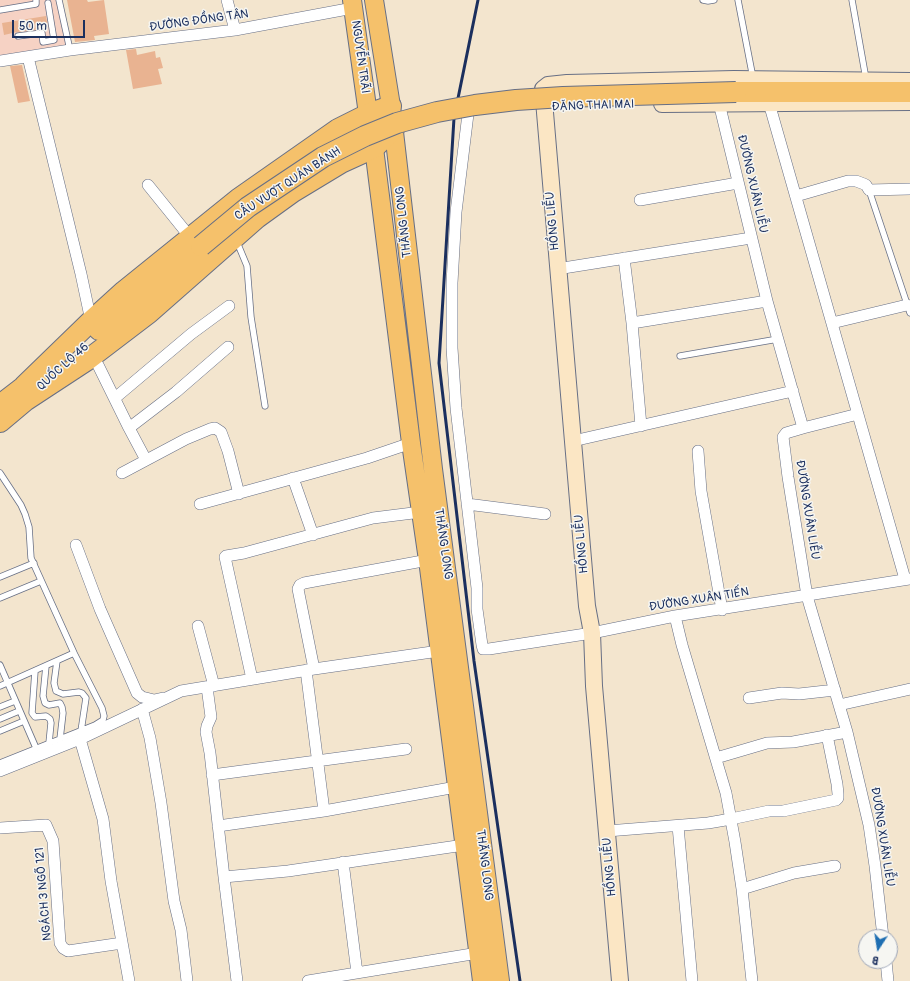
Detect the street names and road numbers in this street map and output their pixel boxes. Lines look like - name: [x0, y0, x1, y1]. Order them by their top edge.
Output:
- street label: ĐƯỜNG ĐỒNG TÂN: [149, 7, 249, 35]
- street label: NGUYỄN TRÃI: [348, 20, 372, 94]
- street label: ĐẶNG THAI MAI: [551, 97, 635, 115]
- street label: ĐƯỜNG XUÂN LIỄU: [734, 133, 770, 235]
- street label: CẦU VƯỢT QUÁN BÁNH: [232, 144, 344, 224]
- street label: THĂNG LONG: [393, 186, 415, 258]
- street label: HỒNG LIỄU: [543, 191, 563, 251]
- street label: QUỐC LỘ 46: [34, 340, 92, 394]
- street label: ĐƯỜNG XUÂN LIỄU: [792, 459, 822, 561]
- street label: THĂNG LONG: [431, 508, 455, 580]
- street label: HỒNG LIỄU: [572, 514, 592, 574]
- street label: ĐƯỜNG XUÂN TIẾN: [648, 585, 750, 615]
- street label: ĐƯỜNG XUÂN LIỄU: [867, 786, 897, 888]
- street label: THĂNG LONG: [472, 829, 496, 901]
- street label: HỒNG LIỄU: [600, 837, 620, 897]
- street label: NGÁCH 3 NGÕ 121: [33, 847, 55, 941]

